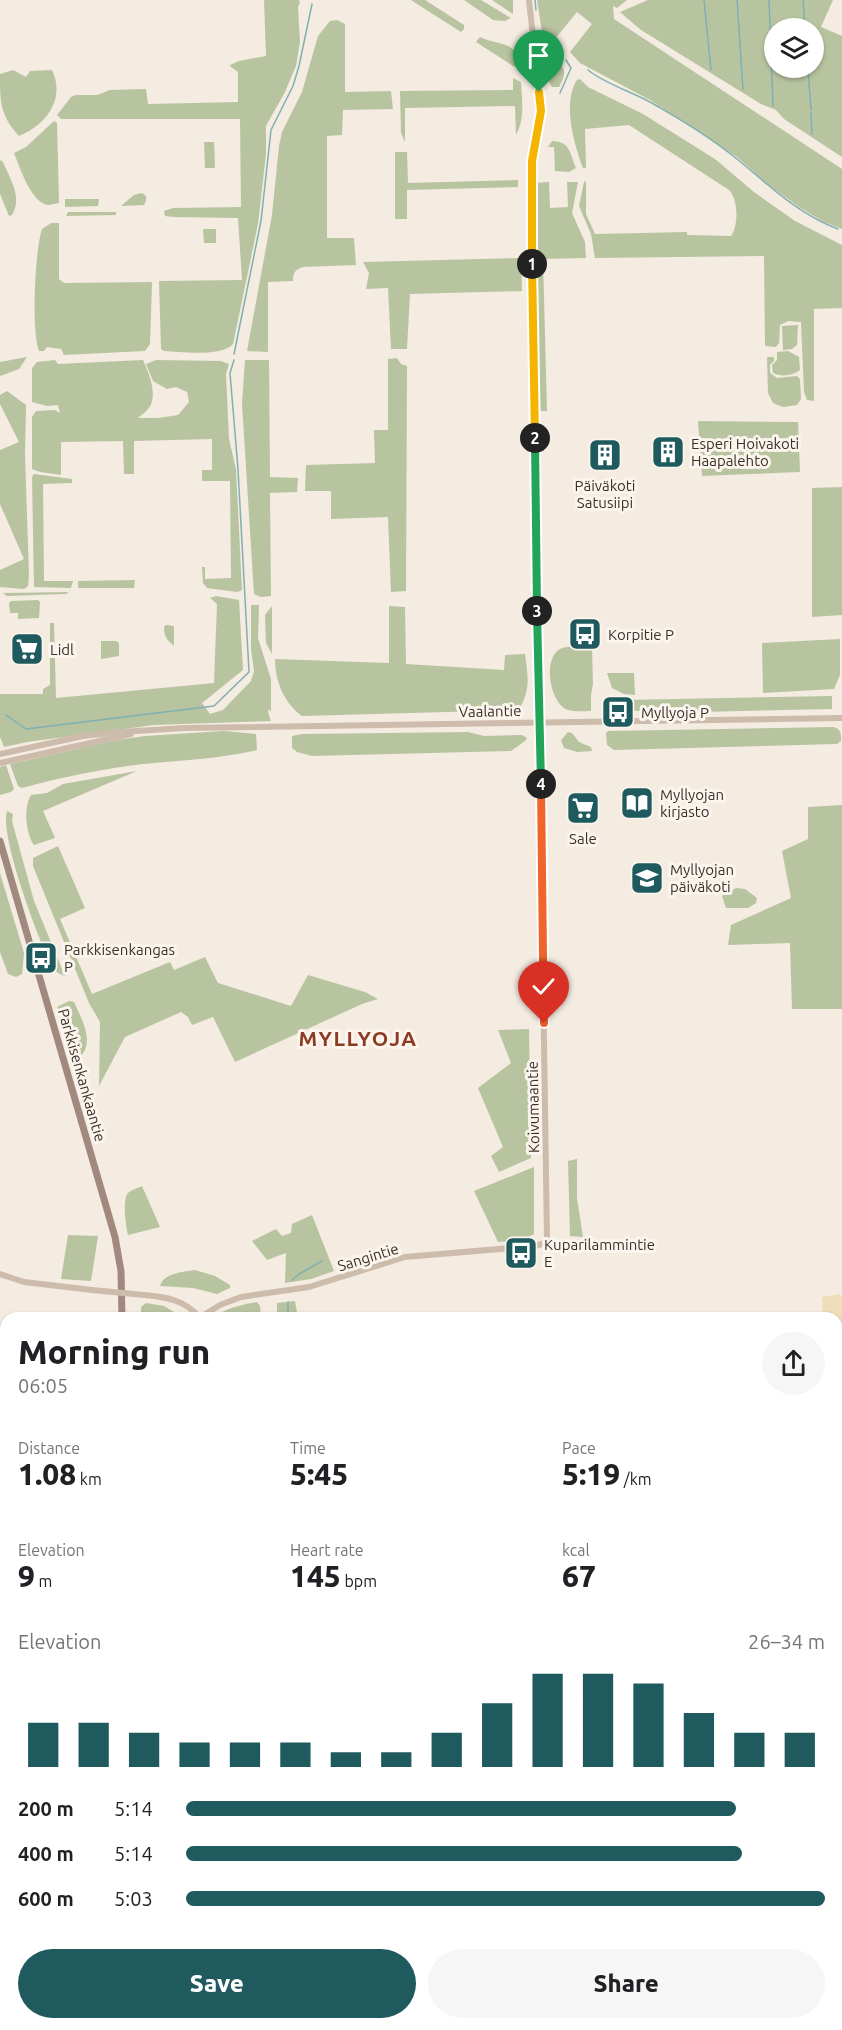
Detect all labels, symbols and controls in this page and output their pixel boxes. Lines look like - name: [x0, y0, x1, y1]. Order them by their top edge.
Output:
- map controls: [764, 18, 824, 78]
- button: layers: [764, 18, 824, 78]
- pin: [513, 30, 564, 92]
- icon: arrive: [522, 39, 555, 72]
- pin: 1: [517, 249, 547, 279]
- text: 1: [527, 255, 537, 273]
- pin: 2: [520, 423, 550, 453]
- text: 2: [530, 429, 540, 447]
- building icon: Esperi Hoivakoti Haapalehto: [650, 434, 686, 470]
- place label: Esperi Hoivakoti Haapalehto: [691, 435, 799, 469]
- building icon: Päiväkoti Satusiipi: [587, 437, 623, 473]
- place label: Päiväkoti Satusiipi: [575, 477, 635, 511]
- pin: 3: [522, 596, 552, 626]
- text: 3: [532, 602, 542, 620]
- bus stop icon: Korpitie P: [567, 616, 603, 652]
- place label: Korpitie P: [608, 626, 674, 643]
- supermarket icon: Lidl: [9, 631, 45, 667]
- place label: Lidl: [50, 641, 74, 658]
- bus stop icon: Myllyoja P: [600, 694, 636, 730]
- street label: Vaalantie: [458, 702, 522, 720]
- place label: Myllyoja P: [641, 704, 709, 721]
- pin: 4: [526, 769, 556, 799]
- text: 4: [536, 775, 546, 793]
- library icon: Myllyojan kirjasto: [619, 785, 655, 821]
- place label: Myllyojan kirjasto: [660, 786, 724, 820]
- supermarket icon: Sale: [565, 790, 601, 826]
- place label: Sale: [569, 830, 597, 847]
- school or university icon: Myllyojan päiväkoti: [629, 860, 665, 896]
- place label: Myllyojan päiväkoti: [670, 861, 734, 895]
- bus stop icon: Parkkisenkangas P: [23, 940, 59, 976]
- place label: Parkkisenkangas P: [64, 941, 175, 975]
- pin: [518, 961, 569, 1023]
- icon: check: [527, 970, 560, 1003]
- street label: Parkkisenkankaantie: [55, 1007, 109, 1143]
- district label: MYLLYOJA: [298, 1026, 418, 1050]
- street label: Koivumaantie: [524, 1061, 542, 1153]
- bus stop icon: Kuparilammintie E: [503, 1235, 539, 1271]
- place label: Kuparilammintie E: [544, 1236, 655, 1270]
- street label: Sangintie: [335, 1240, 401, 1274]
- button: share: [762, 1332, 825, 1395]
- text: Morning run: [18, 1333, 210, 1370]
- text: 06:05: [18, 1374, 68, 1397]
- text: Distance: [18, 1439, 80, 1457]
- text: Time: [290, 1439, 326, 1457]
- text: Pace: [562, 1439, 596, 1457]
- text: 1.08: [18, 1457, 76, 1491]
- text: 5:45: [290, 1457, 348, 1491]
- text: 5:19: [562, 1457, 620, 1491]
- text: km: [76, 1470, 102, 1488]
- text: /km: [620, 1470, 652, 1488]
- text: Elevation: [18, 1541, 85, 1559]
- text: Heart rate: [290, 1541, 364, 1559]
- text: kcal: [562, 1541, 590, 1559]
- text: 9: [18, 1559, 35, 1593]
- text: 145: [290, 1559, 341, 1593]
- text: 67: [562, 1559, 596, 1593]
- text: m: [35, 1572, 52, 1590]
- text: bpm: [341, 1572, 377, 1590]
- text: Elevation: [18, 1630, 101, 1653]
- text: 26–34 m: [748, 1630, 825, 1653]
- text: 200 m: [18, 1797, 74, 1820]
- text: 5:14: [114, 1797, 153, 1820]
- text: 400 m: [18, 1842, 74, 1865]
- text: 5:14: [114, 1842, 153, 1865]
- text: 600 m: [18, 1887, 74, 1910]
- text: 5:03: [114, 1887, 153, 1910]
- button: Save: [18, 1949, 416, 2018]
- button: Share: [428, 1949, 825, 2018]

